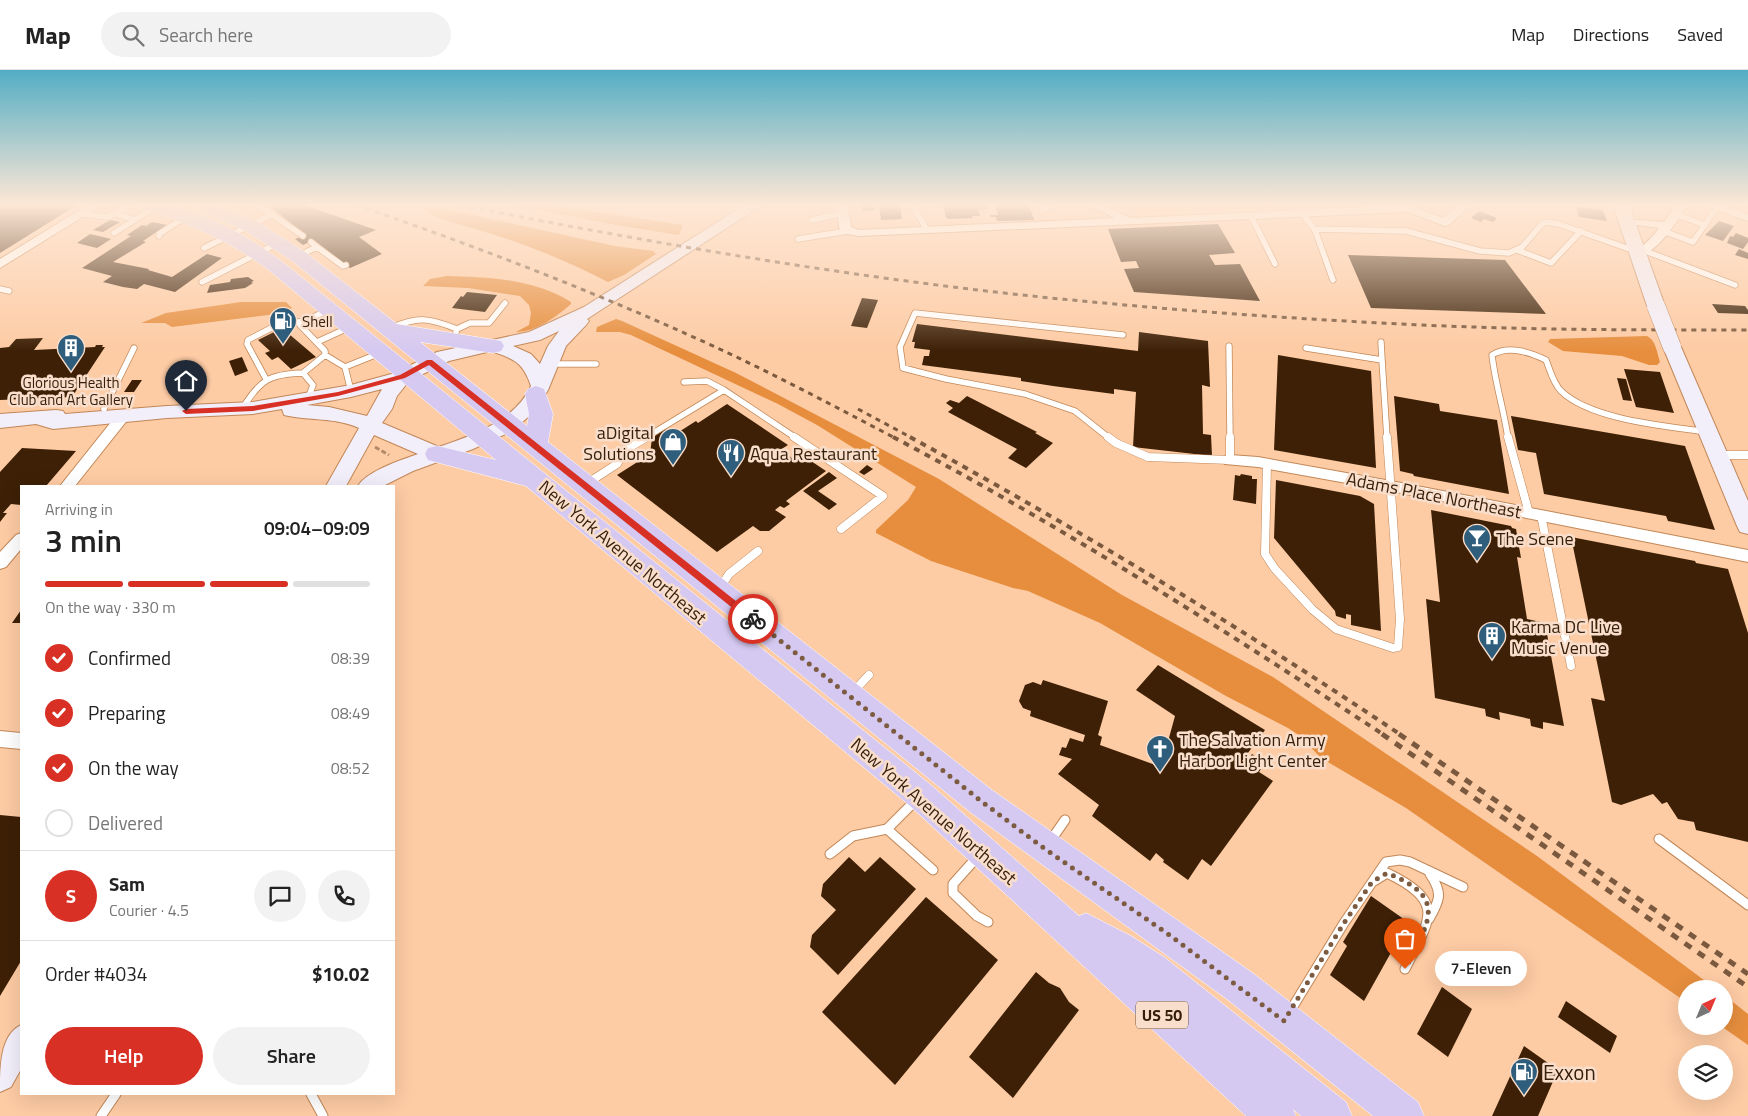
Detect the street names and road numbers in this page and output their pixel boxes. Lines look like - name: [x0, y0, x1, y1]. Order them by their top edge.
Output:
- street label: Adams Place Northeast: [1344, 465, 1524, 525]
- street label: New York Avenue Northeast: [533, 473, 714, 631]
- street label: New York Avenue Northeast: [845, 731, 1023, 891]
- road number: US 50: [1136, 1002, 1188, 1028]

